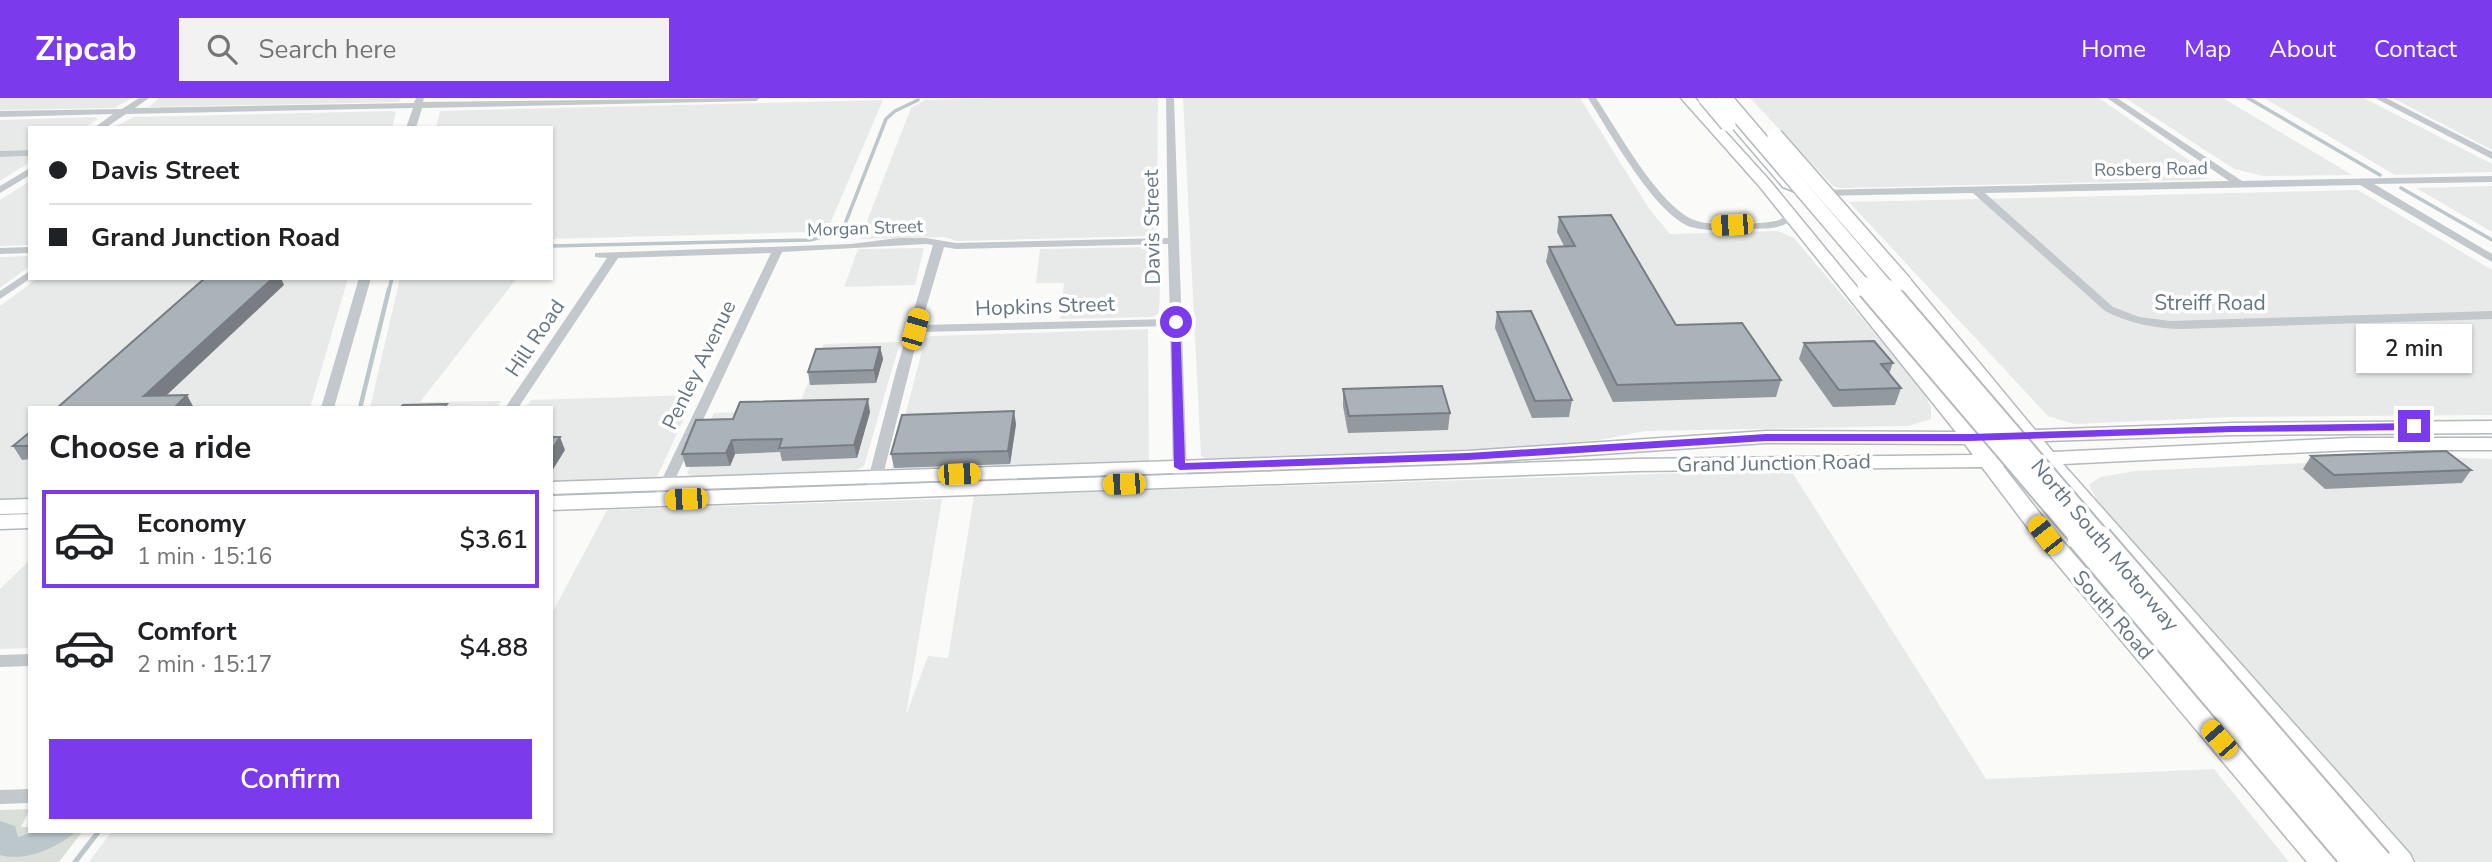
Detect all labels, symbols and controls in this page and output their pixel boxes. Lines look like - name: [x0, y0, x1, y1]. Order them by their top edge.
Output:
- search box: [179, 18, 669, 81]
- text: Zipcab: [35, 27, 137, 72]
- icon: search: [203, 30, 241, 68]
- text: Search here: [259, 32, 396, 67]
- text: Home: [2081, 33, 2146, 65]
- text: Map: [2184, 33, 2231, 65]
- text: About: [2269, 33, 2336, 65]
- text: Contact: [2374, 33, 2457, 65]
- text: Davis Street: [91, 153, 239, 188]
- street label: Rosberg Road: [2094, 156, 2208, 182]
- street label: Davis Street: [1137, 169, 1167, 285]
- car: [1711, 213, 1754, 237]
- street label: Morgan Street: [807, 214, 924, 242]
- text: Grand Junction Road: [91, 220, 340, 255]
- street label: Streiff Road: [2154, 289, 2266, 317]
- street label: Hopkins Street: [975, 290, 1116, 322]
- street label: Hill Road: [499, 294, 571, 382]
- street label: Penley Avenue: [656, 296, 742, 434]
- car: [900, 306, 931, 352]
- route start: [1160, 306, 1192, 338]
- callout: 2 min: [2356, 324, 2472, 374]
- text: 2 min: [2385, 333, 2443, 364]
- route end: [2398, 410, 2430, 442]
- text: Choose a ride: [49, 426, 251, 469]
- street label: Grand Junction Road: [1677, 447, 1871, 479]
- street label: North South Motorway: [2025, 453, 2186, 637]
- car: [938, 463, 981, 485]
- car: [1103, 473, 1146, 495]
- car: [665, 488, 708, 510]
- text: Economy: [137, 506, 246, 541]
- icon: car: [53, 508, 116, 571]
- car: [2024, 512, 2067, 558]
- text: $3.61: [459, 522, 528, 557]
- text: 1 min · 15:16: [137, 541, 272, 572]
- street label: South Road: [2066, 564, 2160, 666]
- text: Comfort: [137, 614, 237, 649]
- icon: car: [53, 616, 116, 679]
- text: $4.88: [459, 630, 528, 665]
- text: 2 min · 15:17: [137, 649, 272, 680]
- car: [2198, 716, 2241, 762]
- button: Confirm: [49, 739, 532, 819]

